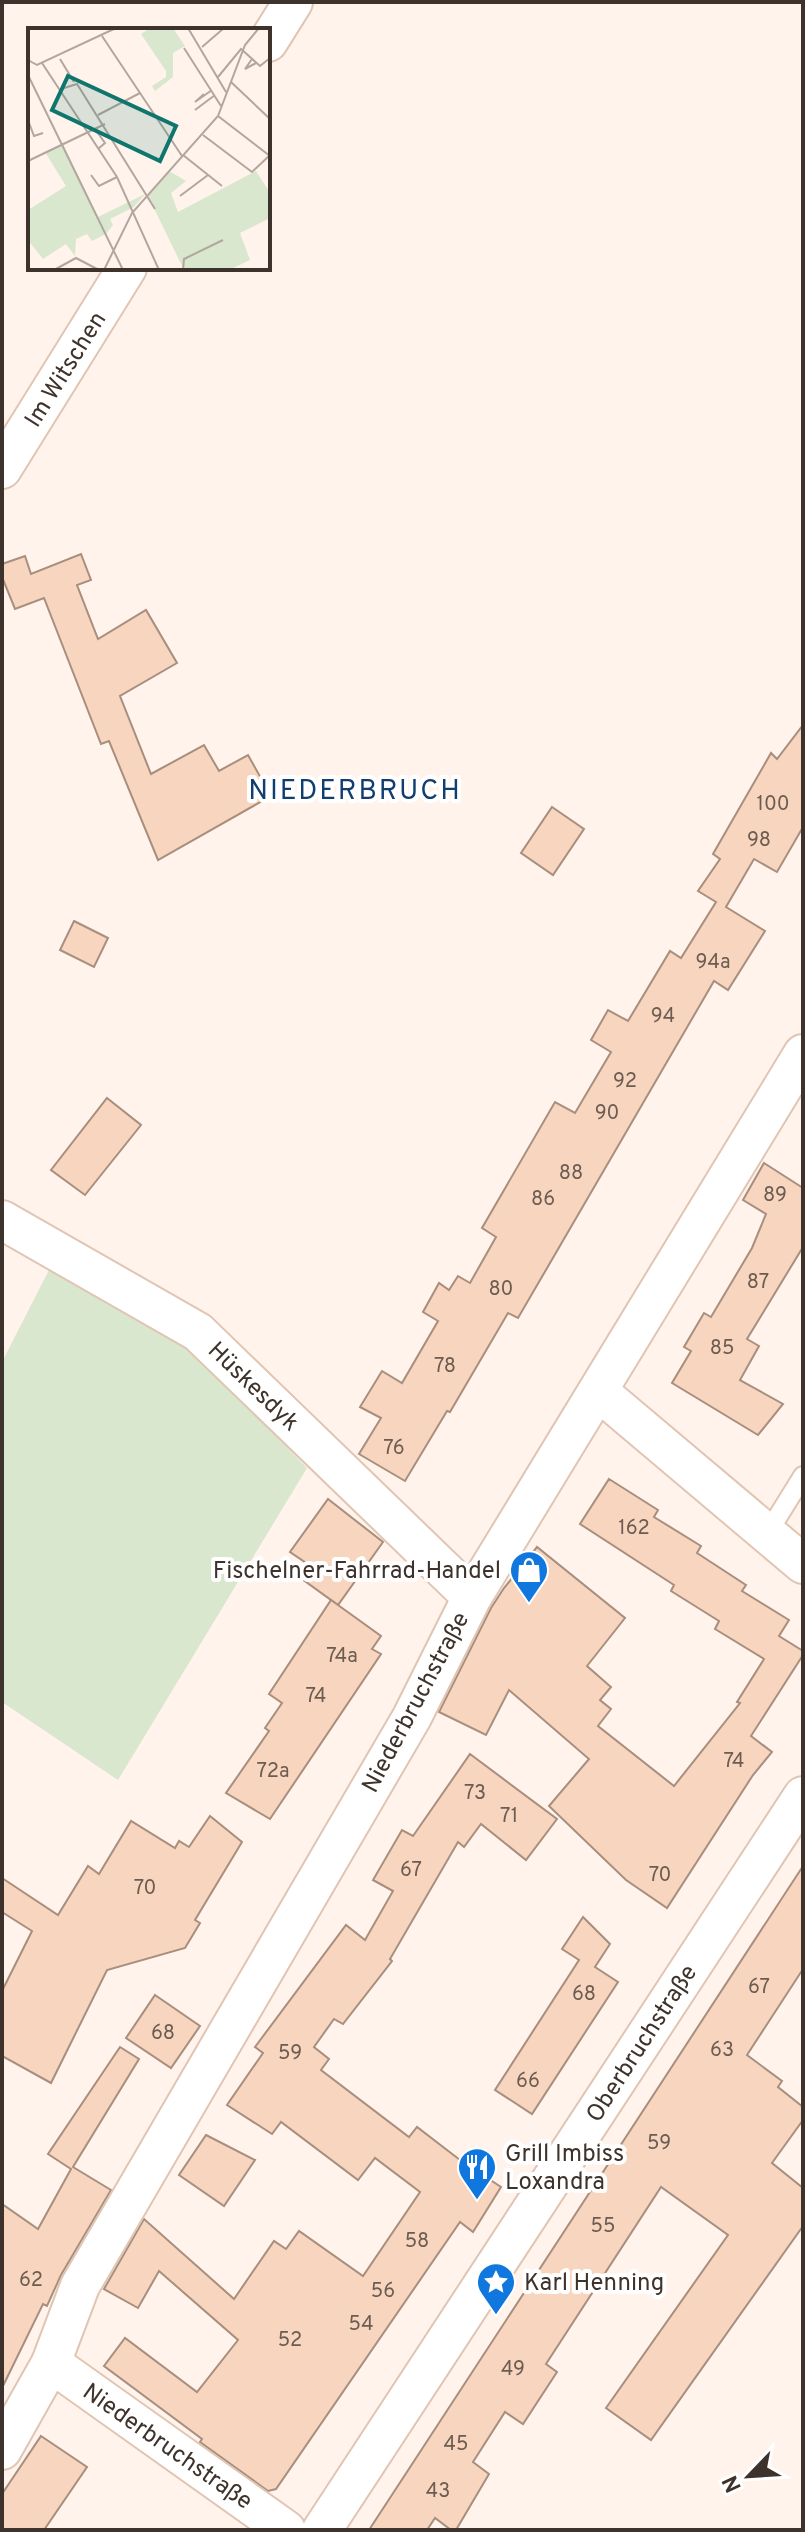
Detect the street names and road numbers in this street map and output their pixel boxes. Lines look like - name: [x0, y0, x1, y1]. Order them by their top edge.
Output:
- street label: Im Witschen: [19, 307, 114, 434]
- street label: Hüskesdyk: [200, 1336, 305, 1439]
- street label: Niederbruchstraße: [356, 1607, 477, 1798]
- street label: Oberbruchstraße: [581, 1960, 705, 2129]
- street label: Niederbruchstraße: [76, 2378, 258, 2517]

